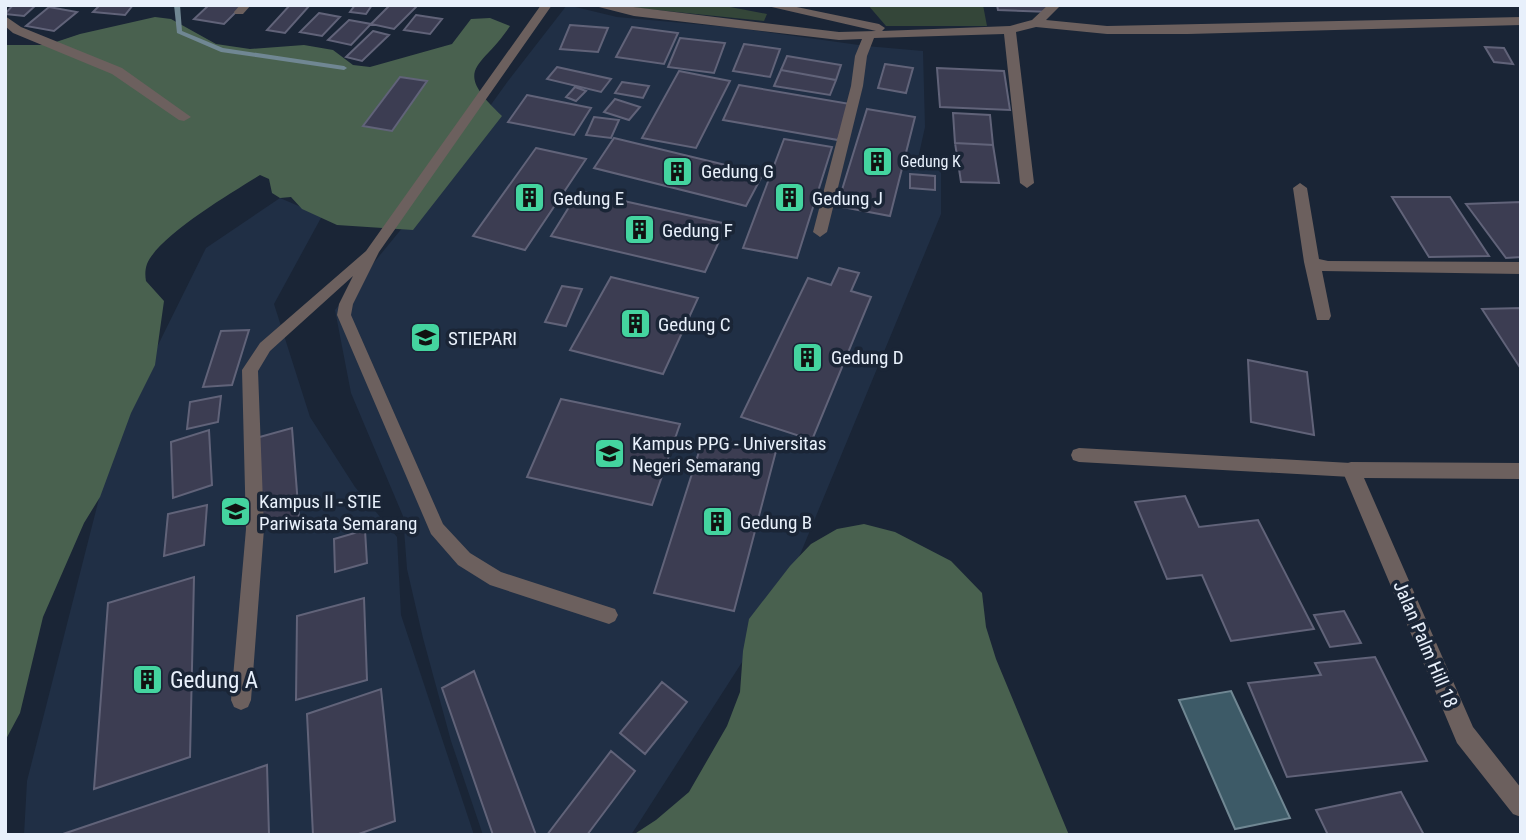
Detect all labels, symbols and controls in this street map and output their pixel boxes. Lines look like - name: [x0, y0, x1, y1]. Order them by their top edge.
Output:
- building icon: Gedung K: [860, 144, 894, 178]
- place label: Gedung K: [900, 152, 961, 171]
- building icon: Gedung G: [661, 154, 695, 188]
- place label: Gedung G: [701, 160, 774, 183]
- building icon: Gedung E: [513, 181, 547, 215]
- building icon: Gedung J: [772, 181, 806, 215]
- place label: Gedung E: [553, 187, 624, 210]
- place label: Gedung J: [812, 187, 883, 210]
- building icon: Gedung F: [622, 213, 656, 247]
- place label: Gedung F: [662, 219, 733, 242]
- building icon: Gedung C: [618, 307, 652, 341]
- place label: Gedung C: [658, 313, 730, 336]
- school or university icon: STIEPARI: [408, 321, 442, 355]
- place label: STIEPARI: [448, 327, 517, 350]
- building icon: Gedung D: [791, 340, 825, 374]
- place label: Gedung D: [831, 346, 904, 369]
- place label: Kampus PPG - Universitas Negeri Semarang: [632, 432, 826, 477]
- school or university icon: Kampus PPG - Universitas Negeri Semarang: [592, 437, 626, 471]
- place label: Kampus II - STIE Pariwisata Semarang: [259, 490, 418, 535]
- school or university icon: Kampus II - STIE Pariwisata Semarang: [219, 495, 253, 529]
- building icon: Gedung B: [700, 505, 734, 539]
- place label: Gedung B: [740, 511, 812, 534]
- street label: Jalan Palm Hill 18: [1388, 577, 1463, 711]
- building icon: Gedung A: [130, 663, 164, 697]
- place label: Gedung A: [170, 667, 258, 694]

